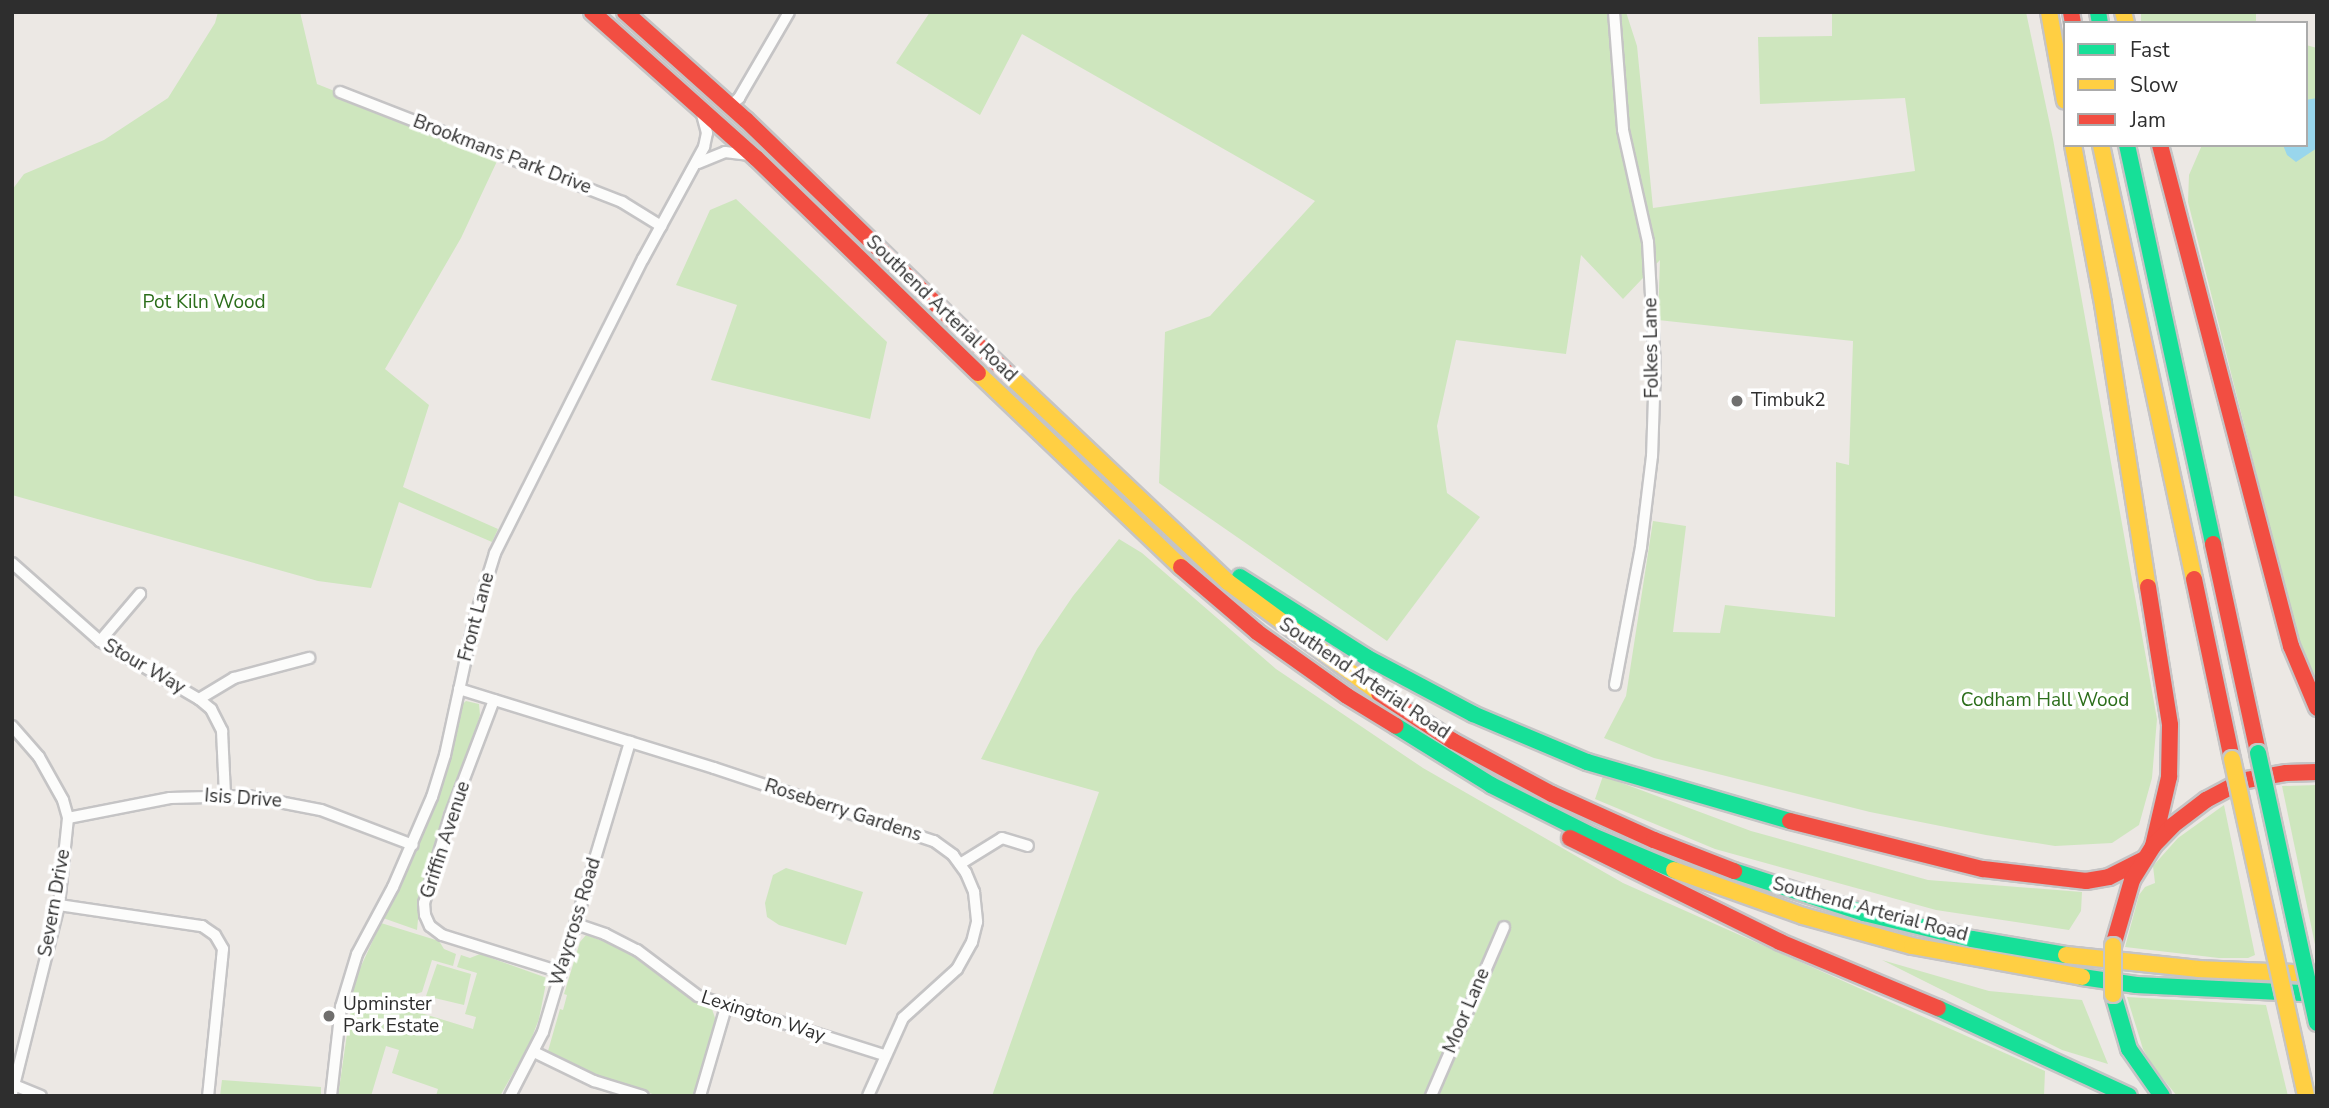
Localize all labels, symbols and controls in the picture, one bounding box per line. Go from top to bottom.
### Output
legend [2063,21,2308,147]
text: Fast [2130,36,2170,64]
text: Slow [2130,71,2178,99]
text: Jam [2130,106,2166,134]
street label: Brookmans Park Drive [410,110,594,200]
street label: Southend Arterial Road [861,231,1021,387]
park label: Pot Kiln Wood [142,292,266,314]
street label: Folkes Lane [1640,297,1664,399]
place label: Timbuk2 [1751,390,1826,412]
marker: Timbuk2 [1729,393,1745,409]
street label: Front Lane [454,570,500,664]
street label: Southend Arterial Road [1274,613,1454,745]
street label: Stour Way [99,634,189,700]
park label: Codham Hall Wood [1961,690,2129,712]
street label: Roseberry Gardens [762,775,924,847]
street label: Griffin Avenue [416,778,476,902]
street label: Isis Drive [204,785,282,813]
street label: Severn Drive [34,847,76,959]
street label: Waycross Road [546,855,606,989]
street label: Southend Arterial Road [1770,873,1970,947]
street label: Moor Lane [1439,965,1495,1057]
street label: Lexington Way [698,986,828,1048]
place label: Upminster Park Estate [343,994,439,1038]
marker: Upminster Park Estate [321,1008,337,1024]

